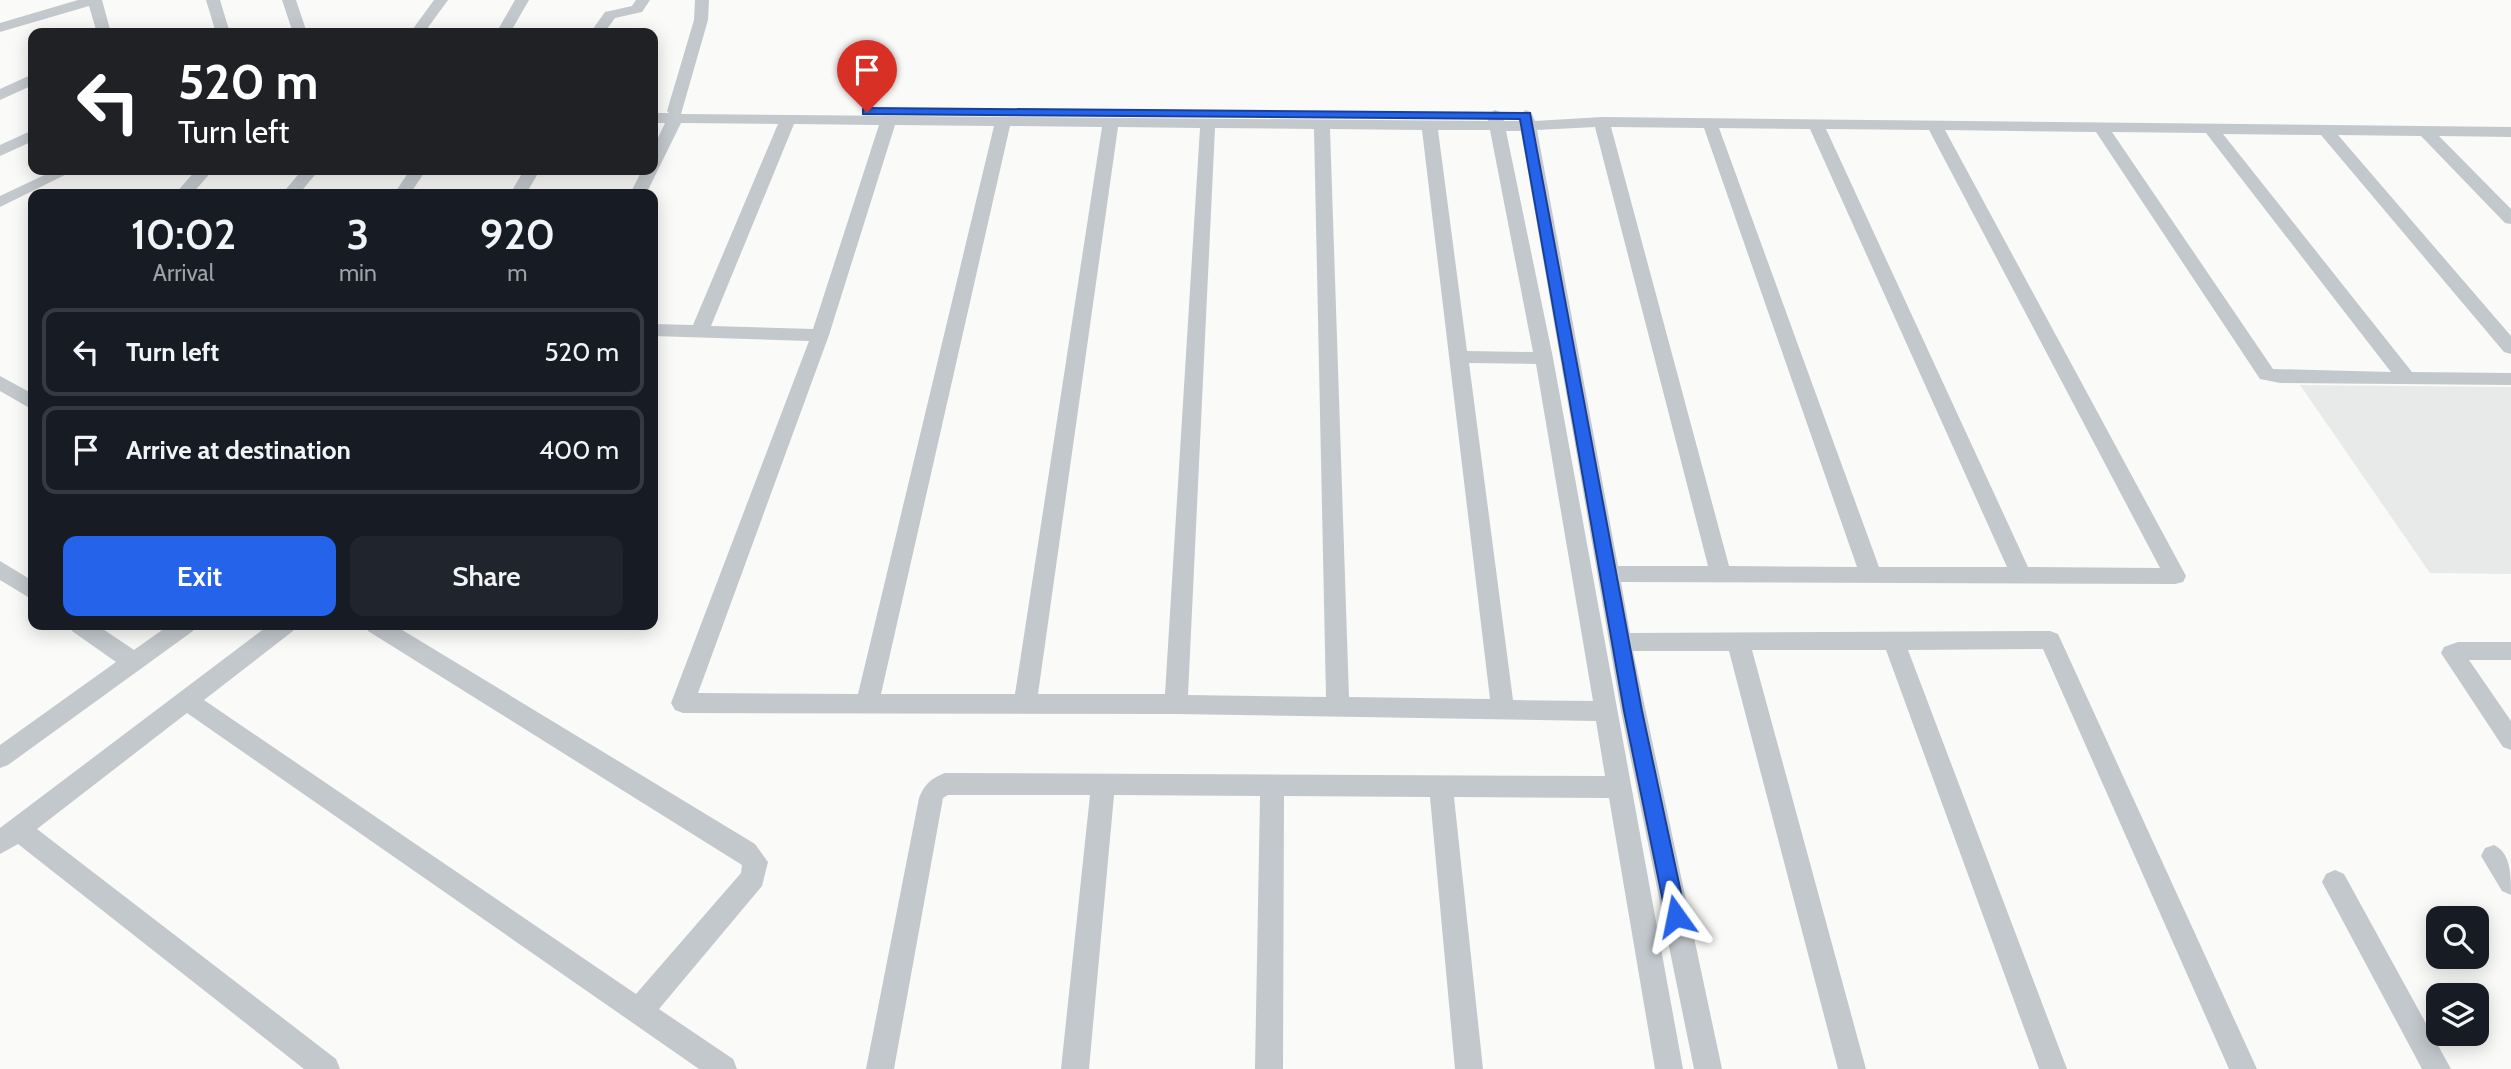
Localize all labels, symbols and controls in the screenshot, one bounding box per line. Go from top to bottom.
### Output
pin [837,40,897,112]
icon: arrive [848,51,886,89]
text: 520 m [178,52,318,111]
icon: left [63,56,154,147]
text: Turn left [178,112,289,151]
text: 10:02 [131,208,236,260]
text: 3 [347,208,369,260]
text: 920 [480,208,555,260]
text: Arrival [153,259,214,287]
text: min [339,259,377,287]
text: m [507,259,528,287]
icon: left [67,333,105,371]
text: Turn left [126,336,219,368]
text: 520 m [545,336,619,368]
icon: arrive [67,431,105,469]
text: Arrive at destination [126,434,351,466]
text: 400 m [539,434,619,466]
button: Exit [63,536,336,616]
button: Share [350,536,623,616]
position arrow [1639,879,1713,953]
map controls [2426,906,2489,1046]
button: search [2426,906,2489,969]
button: layers [2426,983,2489,1046]

